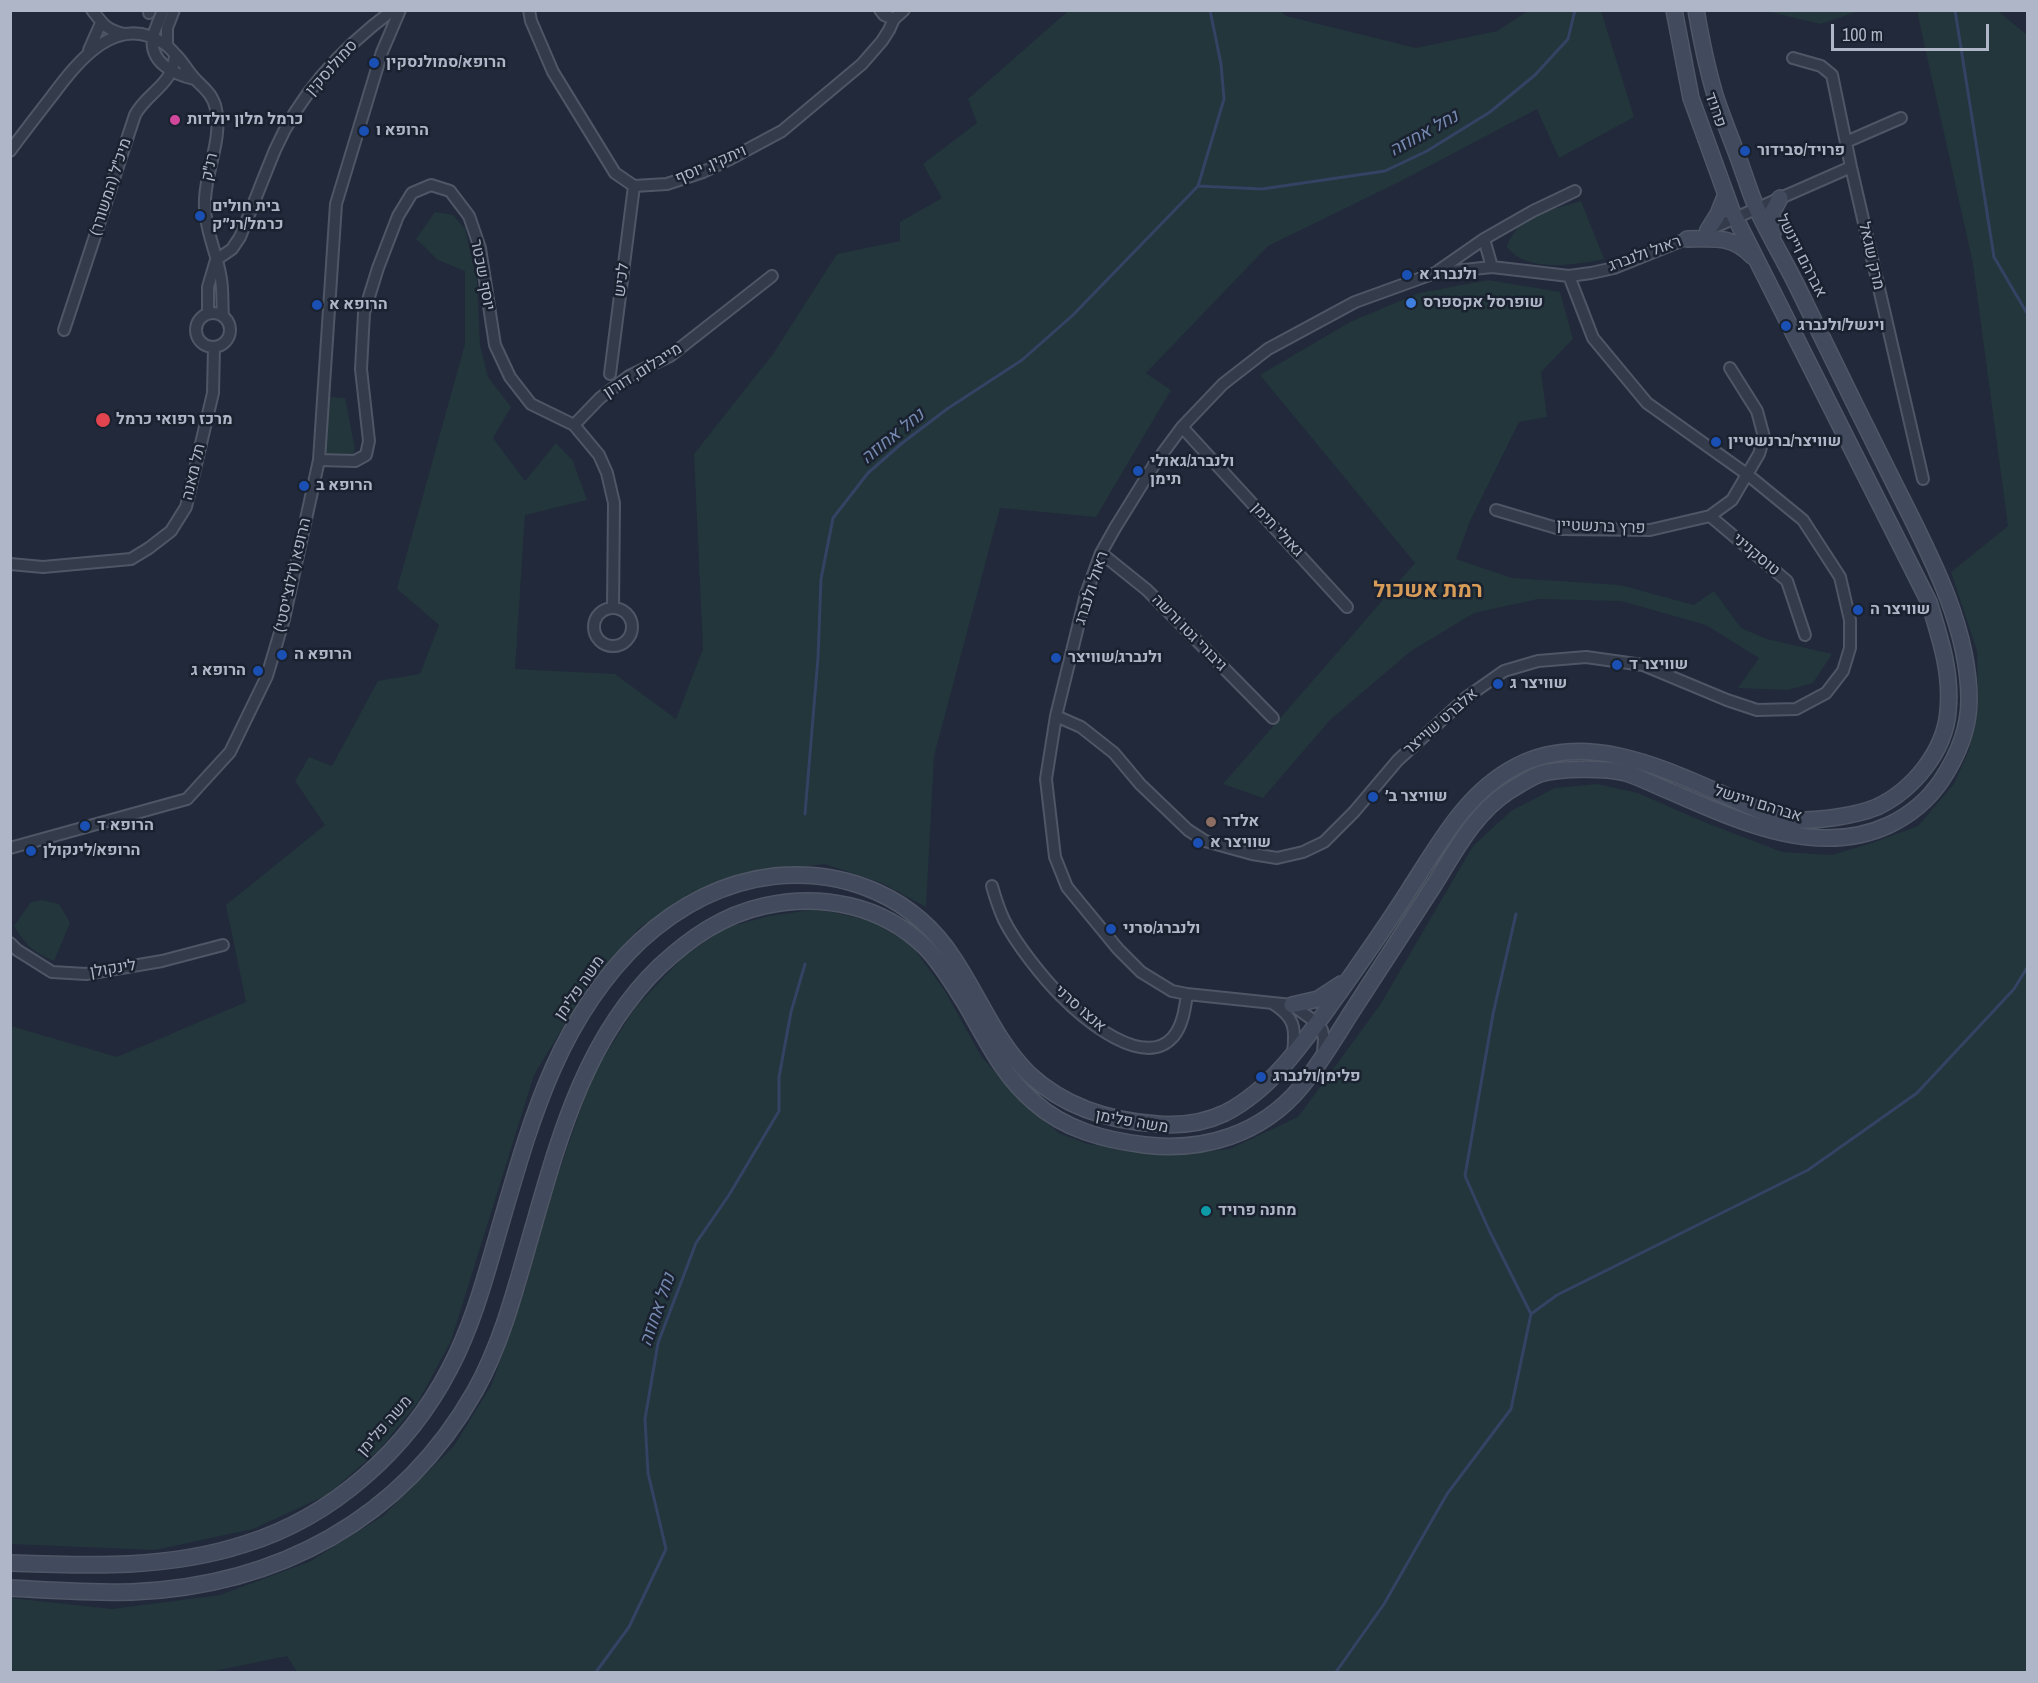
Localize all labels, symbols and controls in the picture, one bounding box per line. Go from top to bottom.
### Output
scale bar [1834,12,1992,50]
text: 100 m [1842,22,1883,47]
street label: סמולנסקין [302,36,362,100]
place label: הרופא/סמולנסקין [386,53,506,73]
marker: הרופא/סמולנסקין [367,56,381,70]
street label: פרויד [1700,90,1730,130]
water label: נחל אחוזה [1386,106,1462,162]
place label: כרמל מלון יולדות [187,110,303,130]
marker: כרמל מלון יולדות [168,113,182,127]
place label: הרופא ו [376,121,429,141]
marker: הרופא ו [357,124,371,138]
street label: מיכ"ל (המשורר) [86,136,136,238]
street label: ויתקין, יוסף [673,141,749,189]
place label: פרויד/סבידור [1757,141,1845,161]
marker: פרויד/סבידור [1738,144,1752,158]
street label: רנ"ק [198,151,222,183]
place label: בית חולים כרמל/רנ״ק [212,197,283,235]
marker: בית חולים כרמל/רנ״ק [193,209,207,223]
street label: אברהם ויינשל [1772,211,1830,301]
street label: מרק שגאל [1854,220,1888,292]
street label: ראול ולנברג [1606,232,1684,276]
street label: יוסף שכטר [466,238,498,312]
street label: לכיש [610,262,634,298]
place label: ולנברג א [1419,265,1477,285]
marker: ולנברג א [1400,268,1414,282]
place label: שופרסל אקספרס [1423,293,1543,313]
place label: הרופא א [329,295,388,315]
marker: שופרסל אקספרס [1404,296,1418,310]
marker: הרופא א [310,298,324,312]
place label: וינשל/ולנברג [1798,316,1885,336]
marker: וינשל/ולנברג [1779,319,1793,333]
street label: מייבלום, דורון [600,339,686,403]
water label: נחל אחוזה [857,405,929,469]
place label: מרכז רפואי כרמל [116,410,233,430]
marker: מרכז רפואי כרמל [94,411,112,429]
place label: שוויצר/ברנשטיין [1728,432,1841,452]
marker: שוויצר/ברנשטיין [1709,435,1723,449]
street label: תל מאנה [178,442,210,502]
place label: ולנברג/גאולי תימן [1150,452,1234,490]
marker: ולנברג/גאולי תימן [1131,464,1145,478]
place label: הרופא ב [316,476,373,496]
marker: הרופא ב [297,479,311,493]
street label: גאולי תימן [1247,499,1307,561]
street label: הרופא (ז'לוצ'יסטי) [271,516,315,634]
street label: פרץ ברנשטיין [1556,516,1646,538]
street label: טוסקניני [1728,530,1784,580]
street label: ראול ולנברג [1071,549,1113,627]
district label: רמת אשכול [1373,578,1483,604]
street label: גיבורי גטו ורשה [1148,591,1230,675]
place label: שוויצר ה [1870,600,1930,620]
marker: שוויצר ה [1851,603,1865,617]
place label: הרופא ה [294,645,352,665]
marker: הרופא ה [275,648,289,662]
place label: ולנברג/שוויצר [1068,648,1162,668]
marker: ולנברג/שוויצר [1049,651,1063,665]
place label: שוויצר ד [1629,655,1688,675]
marker: שוויצר ד [1610,658,1624,672]
place label: הרופא ג [191,661,246,681]
marker: הרופא ג [251,664,265,678]
place label: שוויצר ג [1510,674,1567,694]
marker: שוויצר ג [1491,677,1505,691]
street label: אלברט שוייצר [1400,685,1482,759]
street label: אברהם ויינשל [1712,782,1804,826]
place label: שוויצר ב׳ [1385,787,1448,807]
marker: שוויצר ב׳ [1366,790,1380,804]
place label: אלדר [1223,812,1259,832]
marker: אלדר [1204,815,1218,829]
place label: הרופא ד [97,816,154,836]
marker: הרופא ד [78,819,92,833]
place label: שוויצר א [1210,833,1271,853]
marker: שוויצר א [1191,836,1205,850]
place label: הרופא/לינקולן [43,841,141,861]
marker: הרופא/לינקולן [24,844,38,858]
place label: ולנברג/סרני [1123,919,1200,939]
marker: ולנברג/סרני [1104,922,1118,936]
street label: משה פלימן [551,952,609,1024]
street label: לינקולן [89,956,137,982]
street label: אנצו סרני [1050,981,1110,1037]
place label: פלימן/ולנברג [1273,1067,1361,1087]
marker: פלימן/ולנברג [1254,1070,1268,1084]
street label: משה פלימן [1094,1106,1170,1138]
place label: מחנה פרויד [1218,1201,1297,1221]
marker: מחנה פרויד [1199,1204,1213,1218]
water label: נחל אחוזה [635,1271,681,1349]
street label: משה פלימן [354,1392,416,1460]

